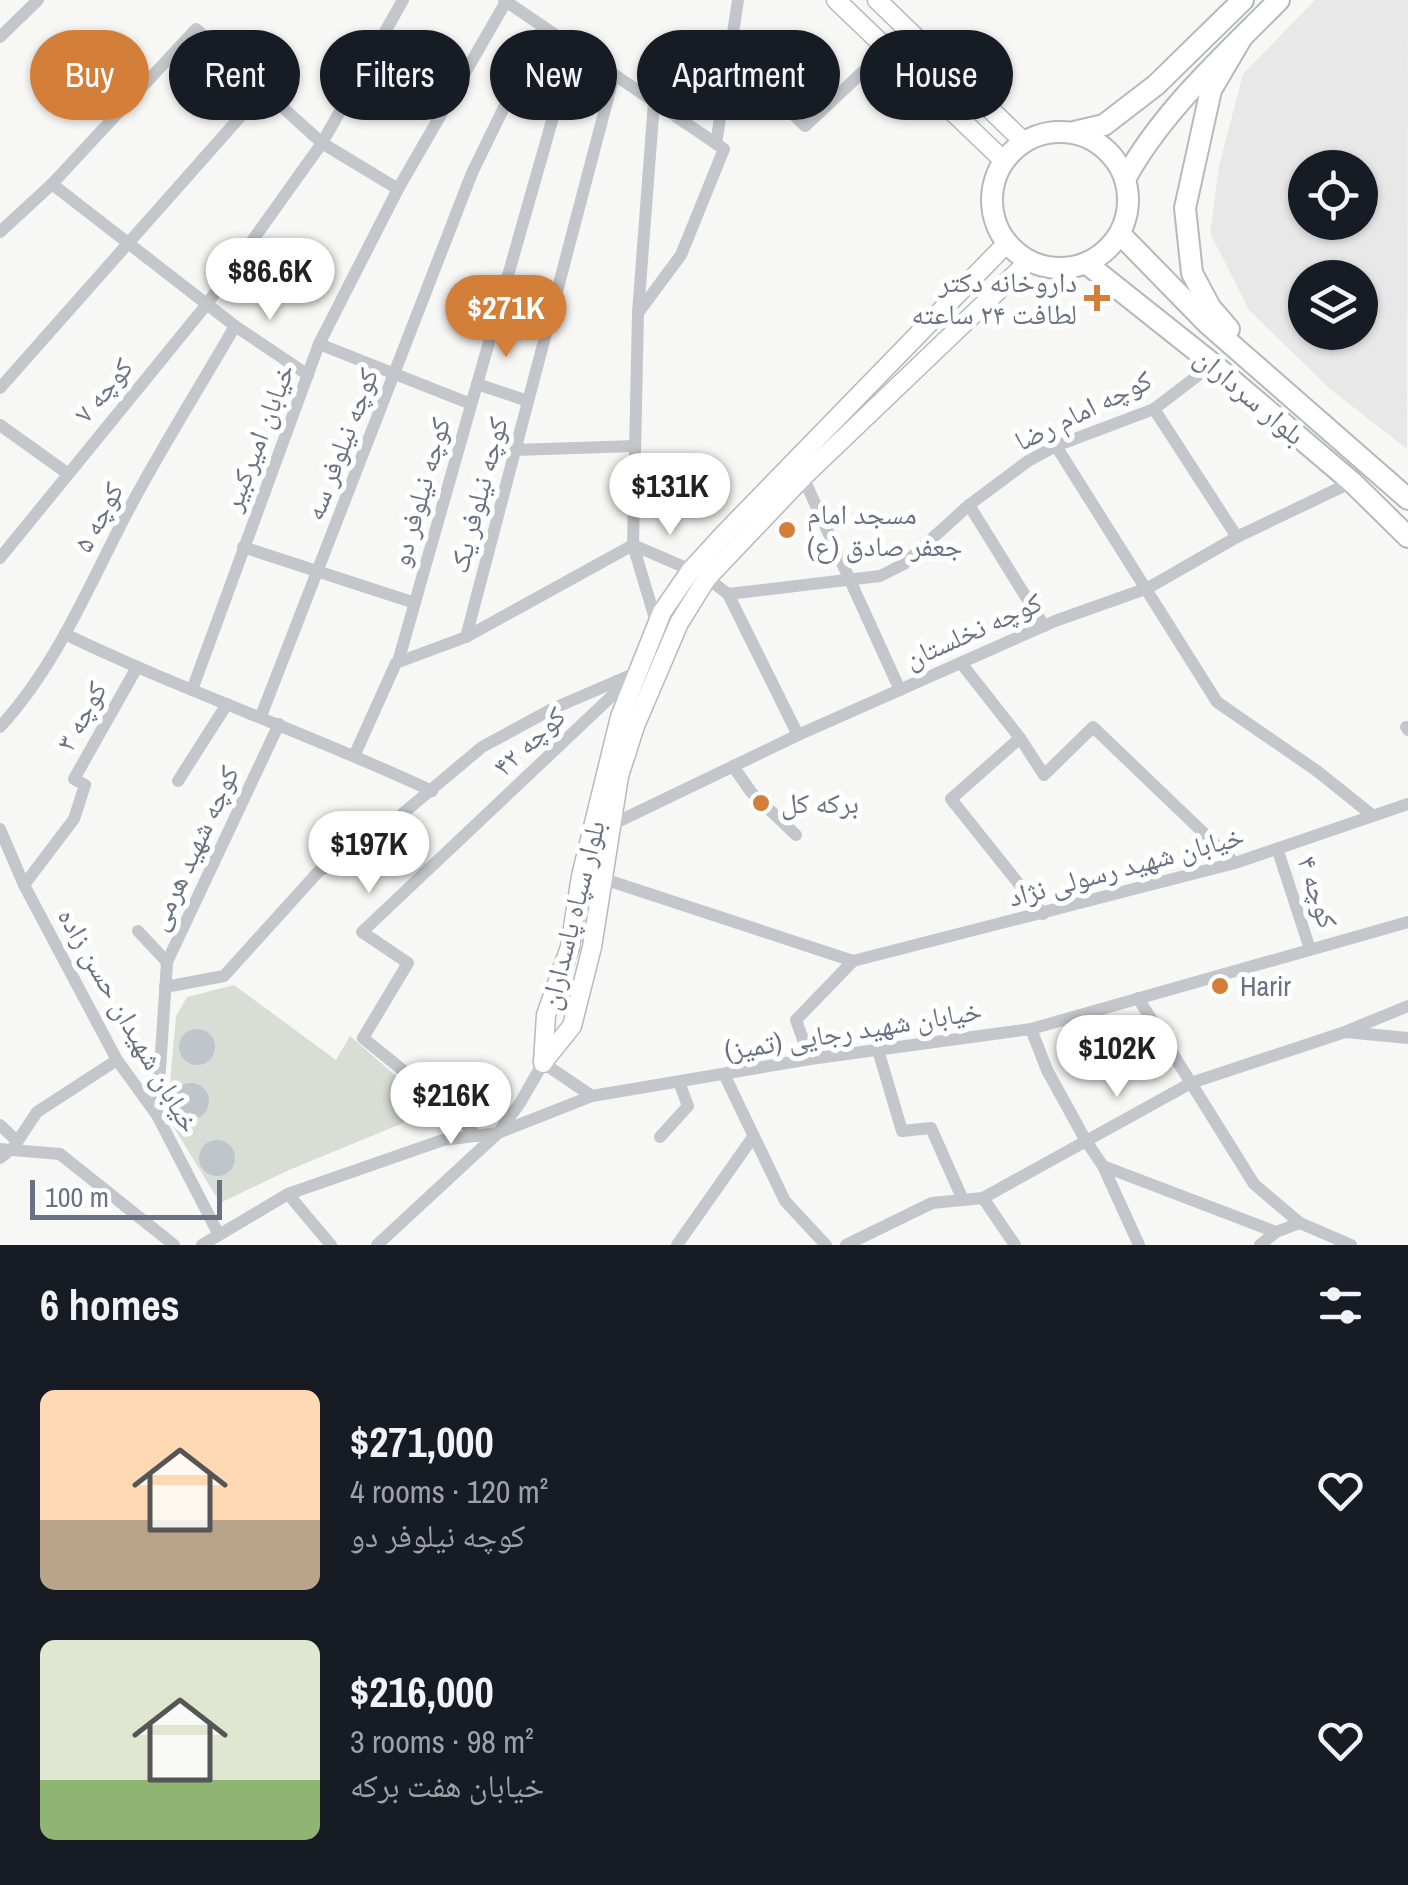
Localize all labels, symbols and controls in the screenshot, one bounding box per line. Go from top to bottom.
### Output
chip: Buy [30,30,149,120]
chip: Rent [169,30,300,120]
chip: Filters [320,30,470,120]
chip: New [490,30,617,120]
chip: Apartment [637,30,840,120]
chip: House [860,30,1013,120]
map controls [1288,150,1378,350]
button: locate [1288,150,1378,240]
pin: $86.6K [189,238,351,323]
text: $86.6K [228,249,312,292]
button: layers [1288,260,1378,350]
place label: داروخانه دکتر لطافت ۲۴ ساعته [911,263,1077,333]
pin: $271K [436,275,576,360]
text: $271K [467,286,545,329]
marker: داروخانه دکتر لطافت ۲۴ ساعته [1086,287,1108,309]
street label: بلوار سرداران [1187,339,1313,453]
street label: کوچه ۷ [65,349,142,431]
street label: خیابان امیرکبیر [212,358,303,517]
street label: کوچه امام رضا [1008,360,1158,460]
street label: کوچه نیلوفر سه [295,362,388,525]
street label: کوچه نیلوفر یک [439,412,517,577]
street label: کوچه نیلوفر دو [381,413,460,571]
pin: $131K [600,453,740,538]
text: $131K [631,464,709,507]
street label: کوچه ۵ [64,475,132,559]
place label: مسجد امام جعفر صادق (ع) [807,495,962,565]
marker: مسجد امام جعفر صادق (ع) [776,519,798,541]
street label: کوچه نخلستان [898,583,1048,677]
street label: کوچه ۳ [46,674,116,758]
street label: کوچه ۴۲ [484,697,574,784]
street label: کوچه شهید هرمی [138,759,248,937]
place label: برکه کل [781,784,859,822]
marker: برکه کل [750,792,772,814]
pin: $197K [299,811,439,896]
street label: بلوار سپاه پاسداران [530,816,614,1014]
street label: خیابان شهید رسولی نژاد [1004,816,1248,916]
text: $197K [330,822,408,865]
street label: کوچه ۴ [1288,851,1348,933]
street label: خیابان شهیدان حسن زاده [49,900,209,1140]
place label: Harir [1240,967,1291,1005]
marker: Harir [1209,975,1231,997]
street label: خیابان شهید رجایی (تمیز) [722,991,984,1069]
pin: $102K [1047,1015,1187,1100]
text: $102K [1078,1026,1156,1069]
pin: $216K [381,1062,521,1147]
text: $216K [412,1073,490,1116]
scale bar [30,1175,222,1220]
text: 100 m [45,1178,109,1216]
text: 6 homes [40,1277,180,1333]
icon: filters [1313,1278,1368,1333]
text: $271,000 [350,1414,494,1470]
icon: home [120,1430,240,1550]
icon: heart [1313,1463,1368,1518]
text: 4 rooms · 120 m² [350,1470,548,1513]
text: کوچه نیلوفر دو [350,1514,525,1557]
text: $216,000 [350,1664,494,1720]
icon: home [120,1680,240,1800]
icon: heart [1313,1713,1368,1768]
text: 3 rooms · 98 m² [350,1720,534,1763]
text: خیابان هفت برکه [350,1764,544,1807]

